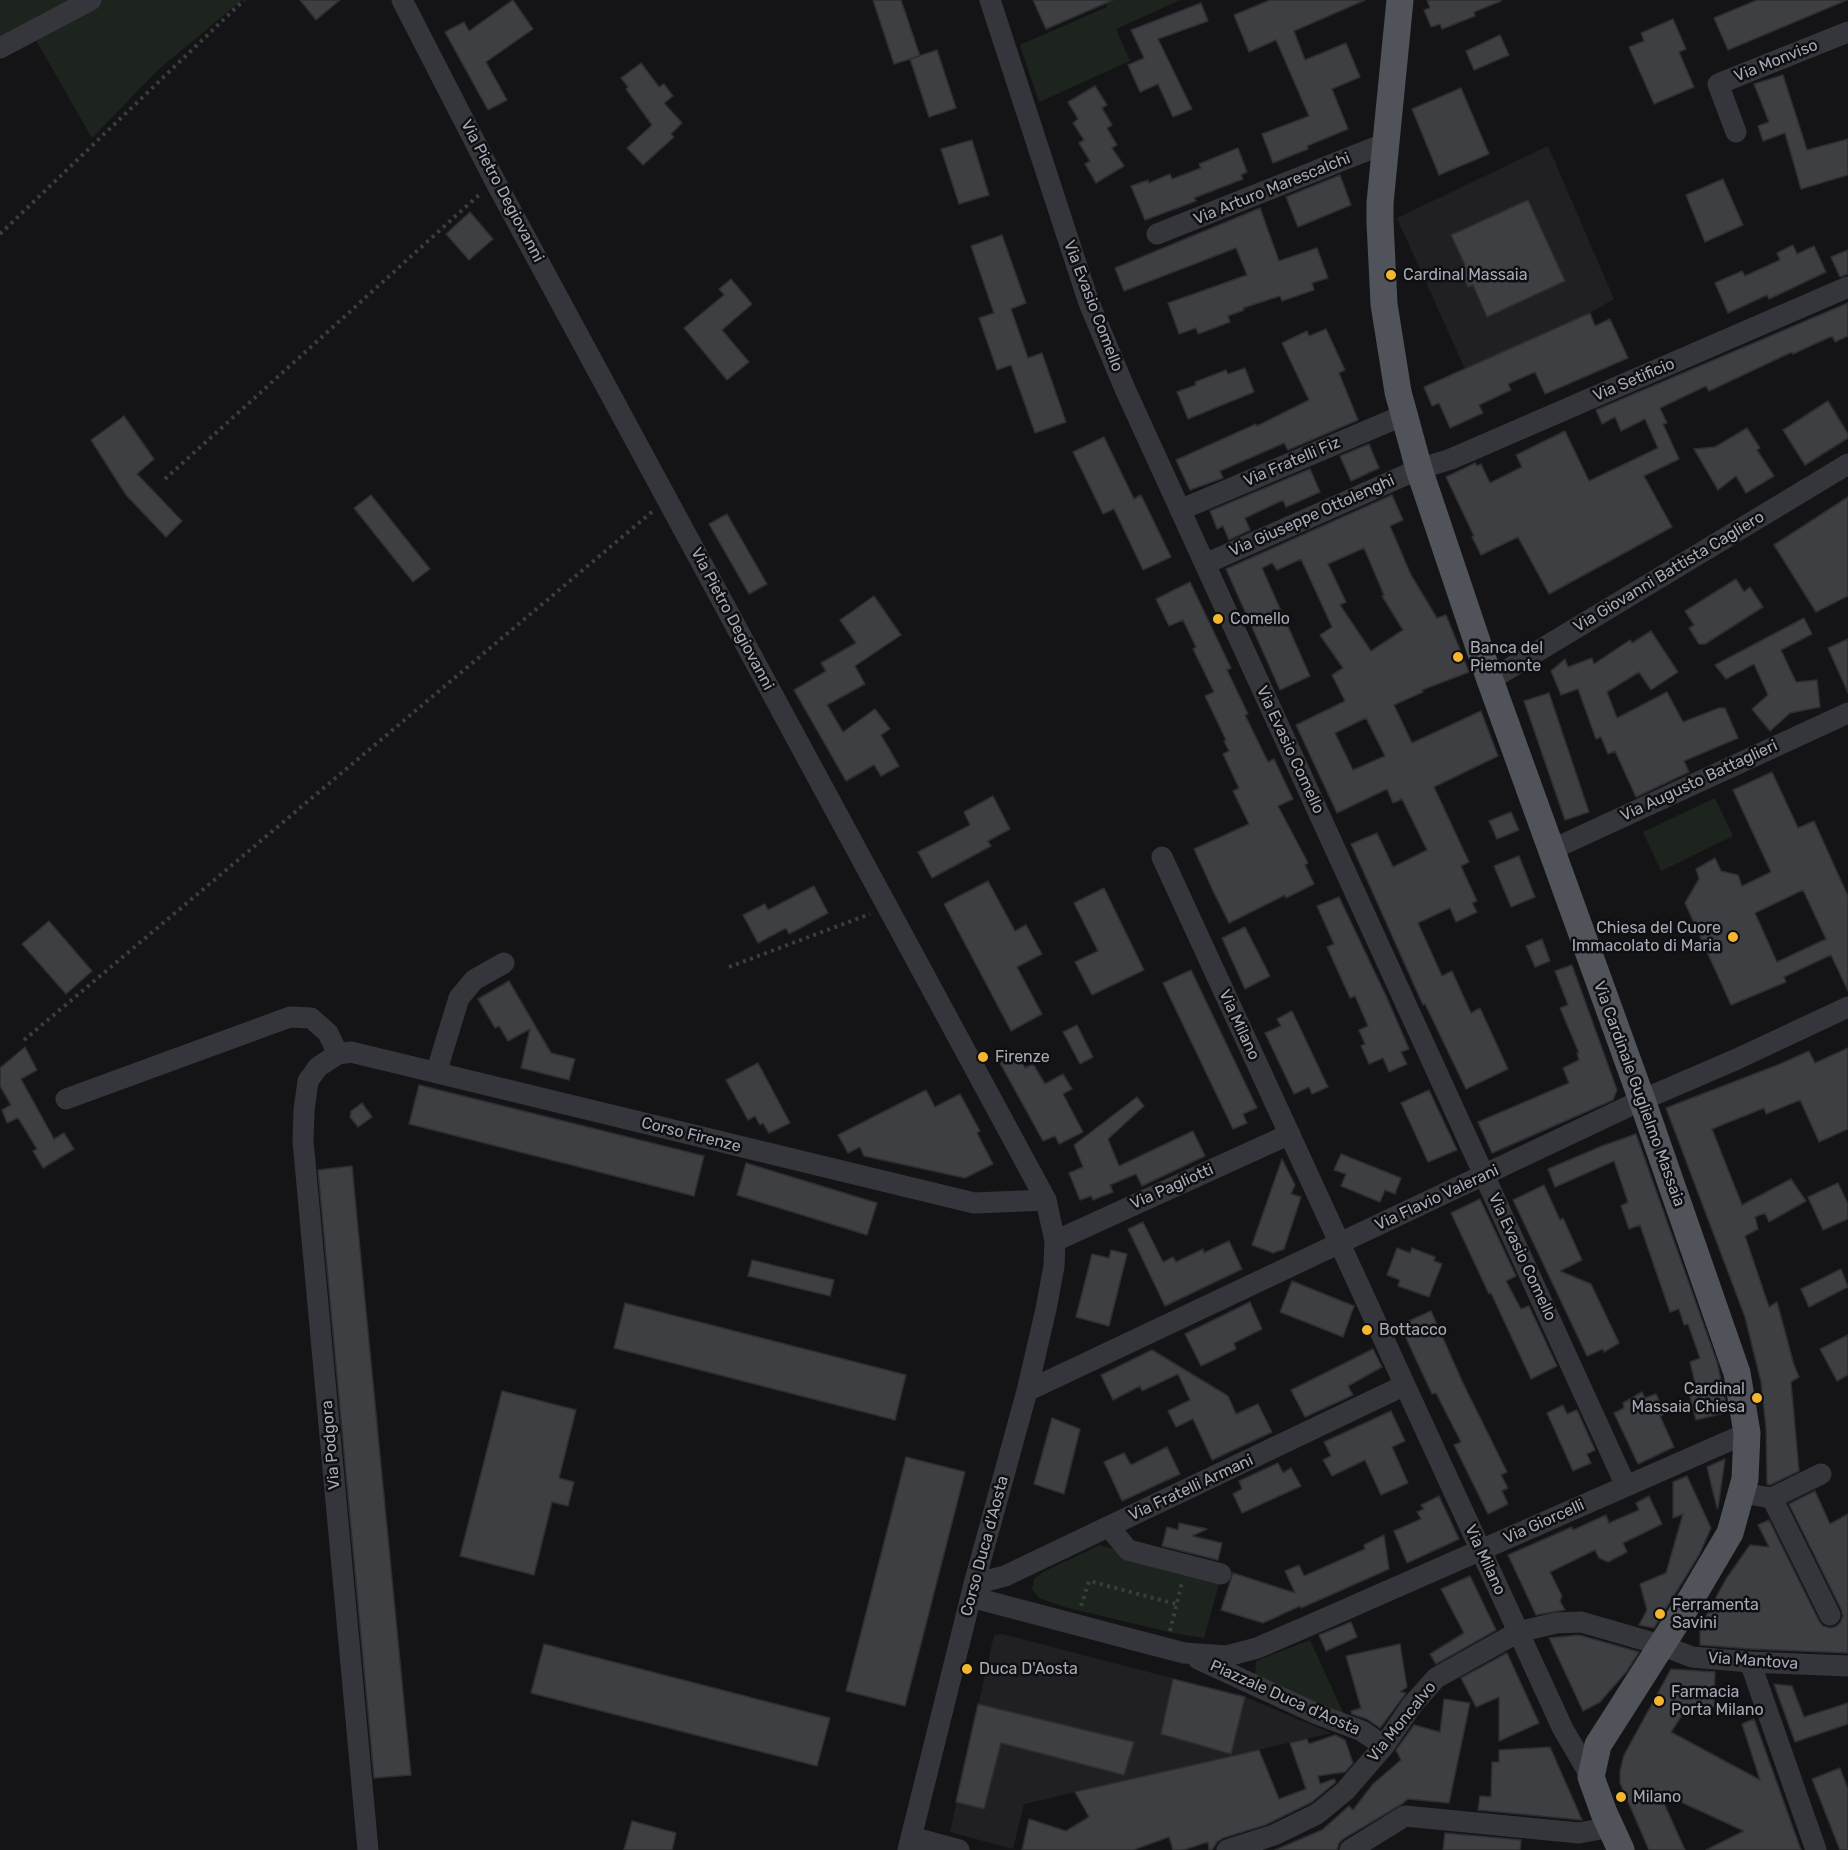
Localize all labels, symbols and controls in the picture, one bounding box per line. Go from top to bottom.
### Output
street label: Via Monviso [1731,36,1821,86]
street label: Via Pietro Degiovanni [456,117,548,265]
street label: Via Arturo Marescalchi [1191,149,1353,229]
street label: Via Evasio Comello [1059,238,1127,374]
place label: Cardinal Massaia [1403,265,1528,285]
marker: Cardinal Massaia [1384,268,1398,282]
street label: Via Setificio [1590,354,1678,406]
street label: Via Fratelli Fiz [1241,433,1343,491]
street label: Via Giuseppe Ottolenghi [1226,471,1398,561]
street label: Via Giovanni Battista Cagliero [1570,507,1768,637]
street label: Via Pietro Degiovanni [686,545,778,693]
place label: Comello [1230,609,1290,629]
marker: Comello [1211,612,1225,626]
place label: Banca del Piemonte [1470,638,1543,676]
marker: Banca del Piemonte [1451,650,1465,664]
street label: Via Evasio Comello [1252,683,1328,817]
street label: Via Augusto Battaglieri [1617,736,1781,826]
place label: Chiesa del Cuore Immacolato di Maria [1572,918,1721,956]
marker: Chiesa del Cuore Immacolato di Maria [1726,930,1740,944]
street label: Via Cardinale Guglielmo Massaia [1589,979,1689,1209]
street label: Via Milano [1214,987,1264,1063]
place label: Firenze [995,1047,1050,1067]
marker: Firenze [976,1050,990,1064]
street label: Corso Firenze [639,1113,743,1157]
street label: Via Pagliotti [1128,1160,1216,1214]
street label: Via Flavio Valerani [1372,1161,1502,1235]
street label: Via Evasio Comello [1484,1190,1560,1324]
place label: Bottacco [1379,1320,1447,1340]
marker: Bottacco [1360,1323,1374,1337]
place label: Cardinal Massaia Chiesa [1631,1379,1745,1417]
marker: Cardinal Massaia Chiesa [1750,1391,1764,1405]
street label: Via Podgora [318,1400,344,1490]
street label: Via Fratelli Armani [1126,1451,1256,1525]
street label: Corso Duca d'Aosta [957,1474,1013,1618]
street label: Via Giorcelli [1501,1496,1587,1548]
street label: Via Milano [1460,1522,1510,1598]
place label: Ferramenta Savini [1672,1595,1759,1633]
marker: Ferramenta Savini [1653,1607,1667,1621]
street label: Via Mantova [1707,1648,1799,1674]
street label: Piazzale Duca d'Aosta [1207,1656,1363,1740]
place label: Duca D'Aosta [979,1659,1078,1679]
marker: Duca D'Aosta [960,1662,974,1676]
street label: Via Moncalvo [1364,1678,1440,1766]
place label: Farmacia Porta Milano [1671,1682,1764,1720]
marker: Farmacia Porta Milano [1652,1694,1666,1708]
place label: Milano [1633,1787,1681,1807]
marker: Milano [1614,1790,1628,1804]

